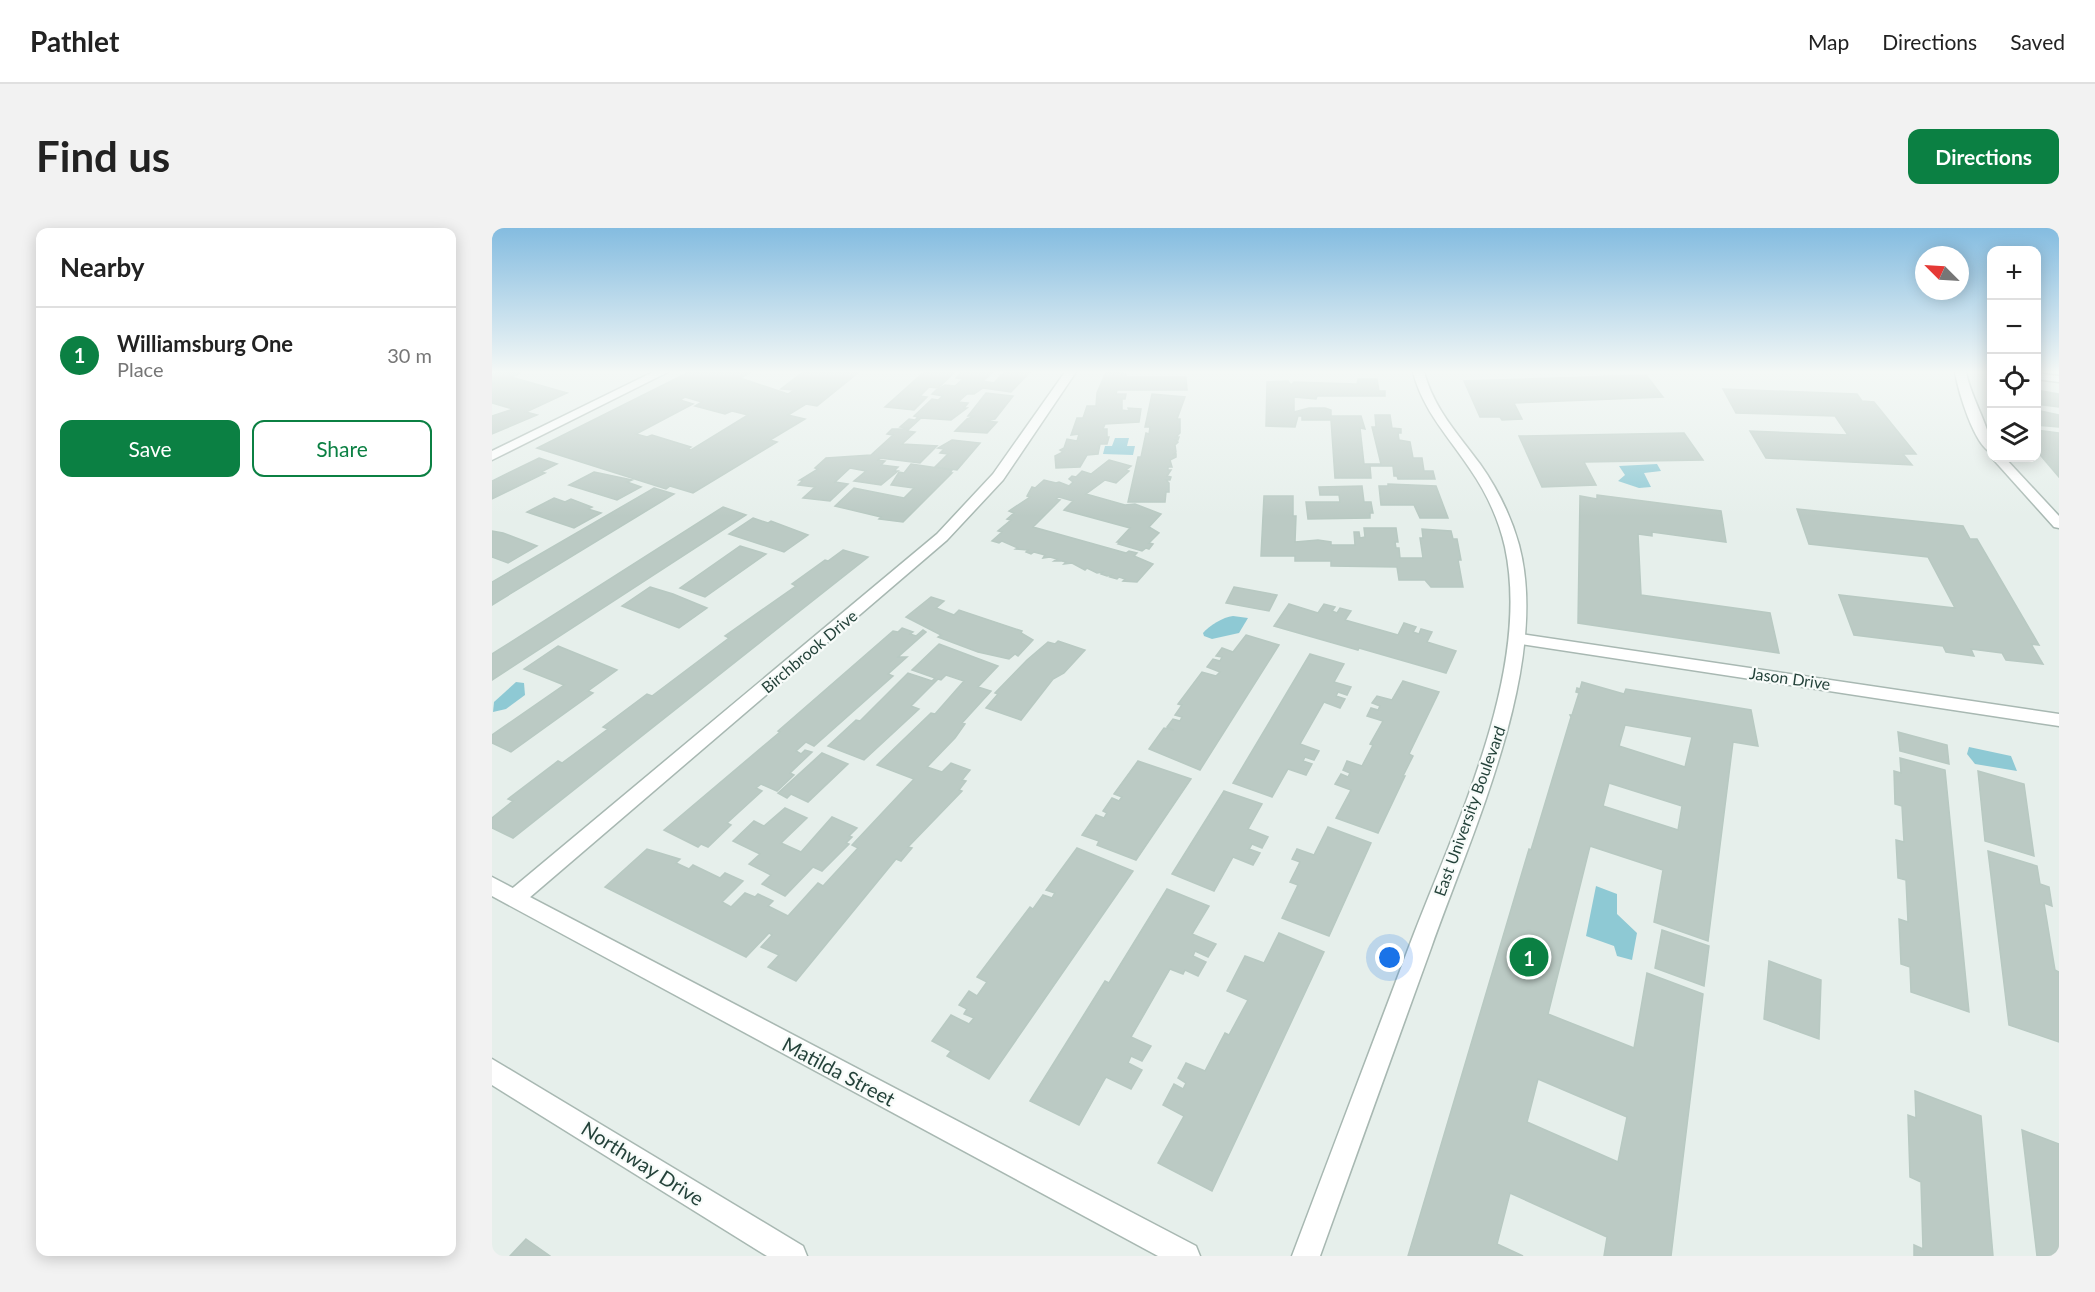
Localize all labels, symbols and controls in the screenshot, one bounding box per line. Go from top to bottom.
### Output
text: Pathlet [30,24,119,58]
text: Map [1808,29,1849,54]
text: Directions [1882,29,1977,54]
text: Saved [2010,29,2065,54]
button: Directions [1908,129,2059,184]
text: Find us [36,131,170,181]
north arrow [1915,246,1969,300]
map controls [1987,246,2041,462]
button: + [1987,246,2041,300]
text: Nearby [60,251,145,283]
button: − [1987,300,2041,354]
text: Williamsburg One [117,330,293,357]
text: 1 [74,343,85,367]
text: 30 m [387,343,432,367]
button: locate [1987,354,2041,408]
text: Place [117,357,164,381]
button: layers [1987,408,2041,462]
button: Save [60,420,240,477]
button: Share [252,420,432,477]
street label: Birchbrook Drive [757,605,861,697]
street label: Jason Drive [1748,663,1832,693]
street label: East University Boulevard [1429,723,1509,899]
pin: 1 [1510,934,1548,980]
your location [1375,943,1404,972]
street label: Matilda Street [779,1031,899,1111]
street label: Northway Drive [577,1116,709,1210]

